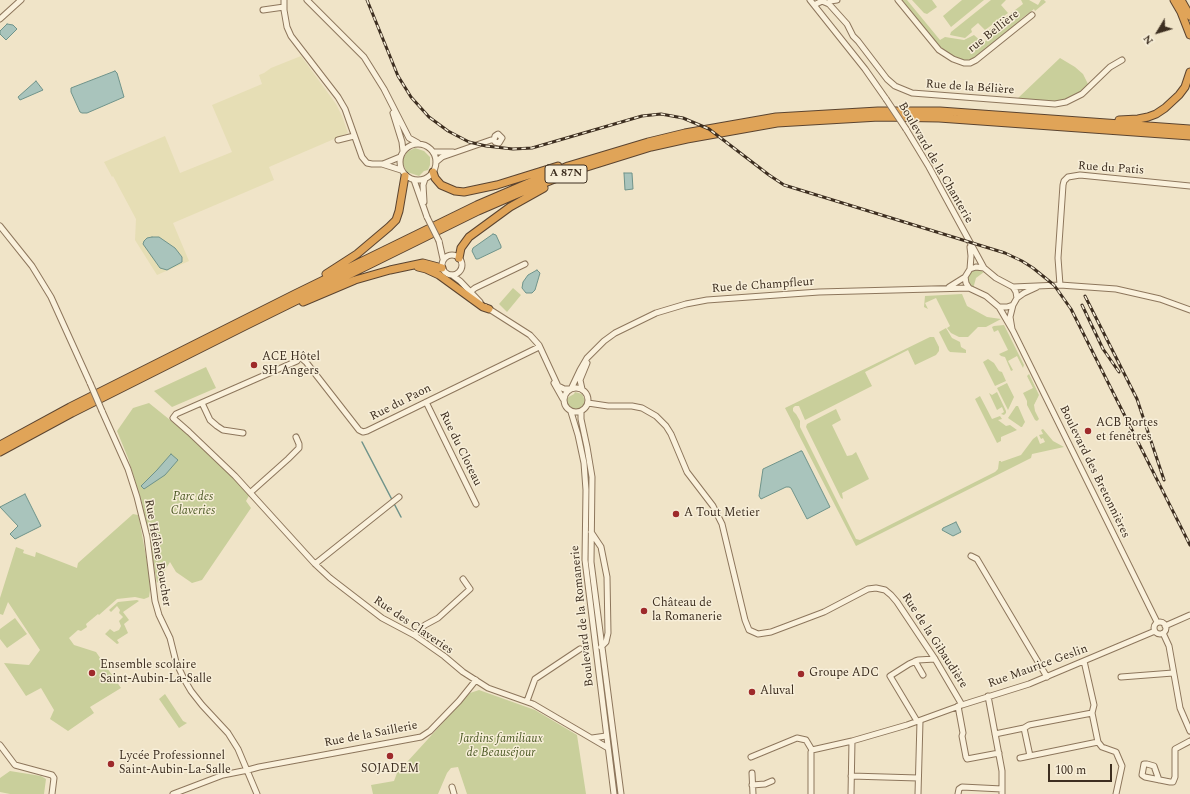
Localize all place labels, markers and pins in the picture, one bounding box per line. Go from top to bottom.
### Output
place label: ACE Hôtel SH Angers [262,351,320,379]
marker: ACE Hôtel SH Angers [249,360,259,370]
place label: ACB Portes et fenêtres [1096,417,1158,445]
marker: ACB Portes et fenêtres [1083,426,1093,436]
place label: A Tout Metier [684,507,760,521]
marker: A Tout Metier [671,509,681,519]
place label: Château de la Romanerie [652,597,722,625]
marker: Château de la Romanerie [639,606,649,616]
place label: Ensemble scolaire Saint-Aubin-La-Salle [100,659,212,687]
place label: Groupe ADC [809,667,879,681]
marker: Ensemble scolaire Saint-Aubin-La-Salle [87,668,97,678]
marker: Groupe ADC [796,669,806,679]
place label: Aluval [760,685,794,699]
marker: Aluval [747,687,757,697]
place label: Lycée Professionnel Saint-Aubin-La-Salle [119,750,231,778]
marker: SOJADEM [385,751,395,761]
marker: Lycée Professionnel Saint-Aubin-La-Salle [106,759,116,769]
place label: SOJADEM [361,763,419,777]

